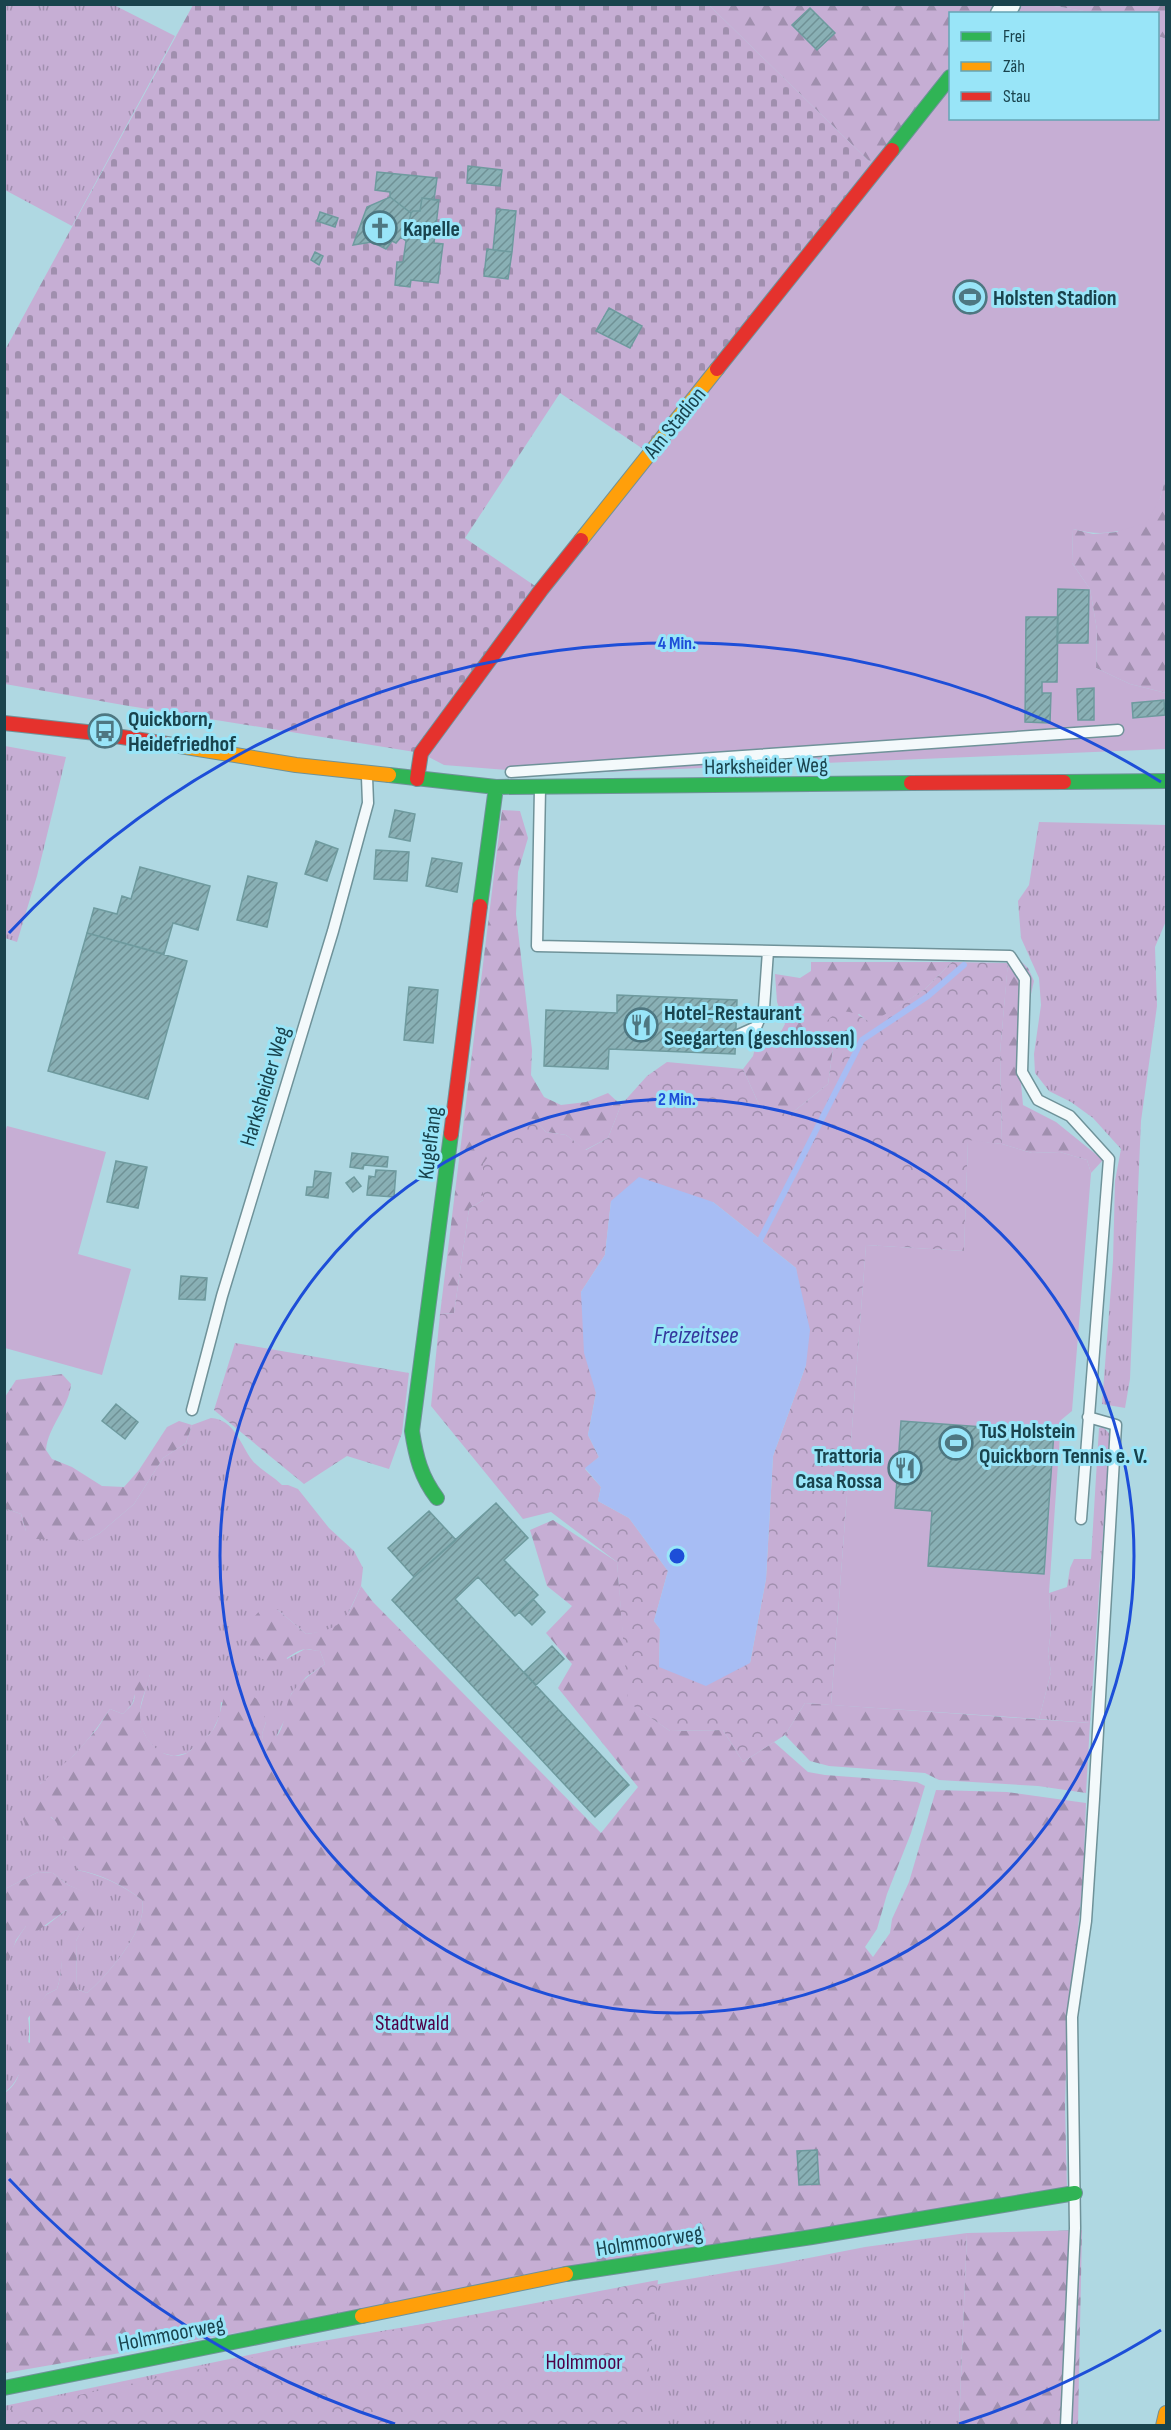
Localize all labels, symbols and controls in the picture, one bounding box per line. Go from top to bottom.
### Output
legend [949,12,1159,120]
text: Frei [1003,26,1025,47]
text: Zäh [1003,56,1025,77]
text: Stau [1003,86,1031,107]
church icon: Kapelle [362,210,398,246]
place label: Kapelle [403,216,460,243]
sports icon: Holsten Stadion [952,279,988,315]
place label: Holsten Stadion [993,285,1117,312]
street label: Am Stadion [638,382,712,465]
text: 4 Min. [658,633,696,654]
place label: Quickborn, Heidefriedhof [128,706,237,758]
bus stop icon: Quickborn, Heidefriedhof [87,713,123,749]
street label: Harksheider Weg [704,752,828,781]
place label: Hotel-Restaurant Seegarten (geschlossen) [664,1000,855,1052]
restaurant icon: Hotel-Restaurant Seegarten (geschlossen) [623,1007,659,1043]
street label: Harksheider Weg [234,1023,296,1150]
text: 2 Min. [658,1089,696,1110]
street label: Kugelfang [413,1105,448,1181]
water label: Freizeitsee [654,1321,738,1350]
place label: TuS Holstein Quickborn Tennis e. V. [979,1418,1148,1470]
sports icon: TuS Holstein Quickborn Tennis e. V. [938,1425,974,1461]
place label: Trattoria Casa Rossa [795,1443,882,1495]
restaurant icon: Trattoria Casa Rossa [887,1450,923,1486]
centre of rings [667,1546,687,1566]
park label: Stadtwald [375,2010,449,2037]
street label: Holmmoorweg [594,2220,705,2263]
street label: Holmmoorweg [116,2311,227,2358]
park label: Holmmoor [545,2349,623,2376]

